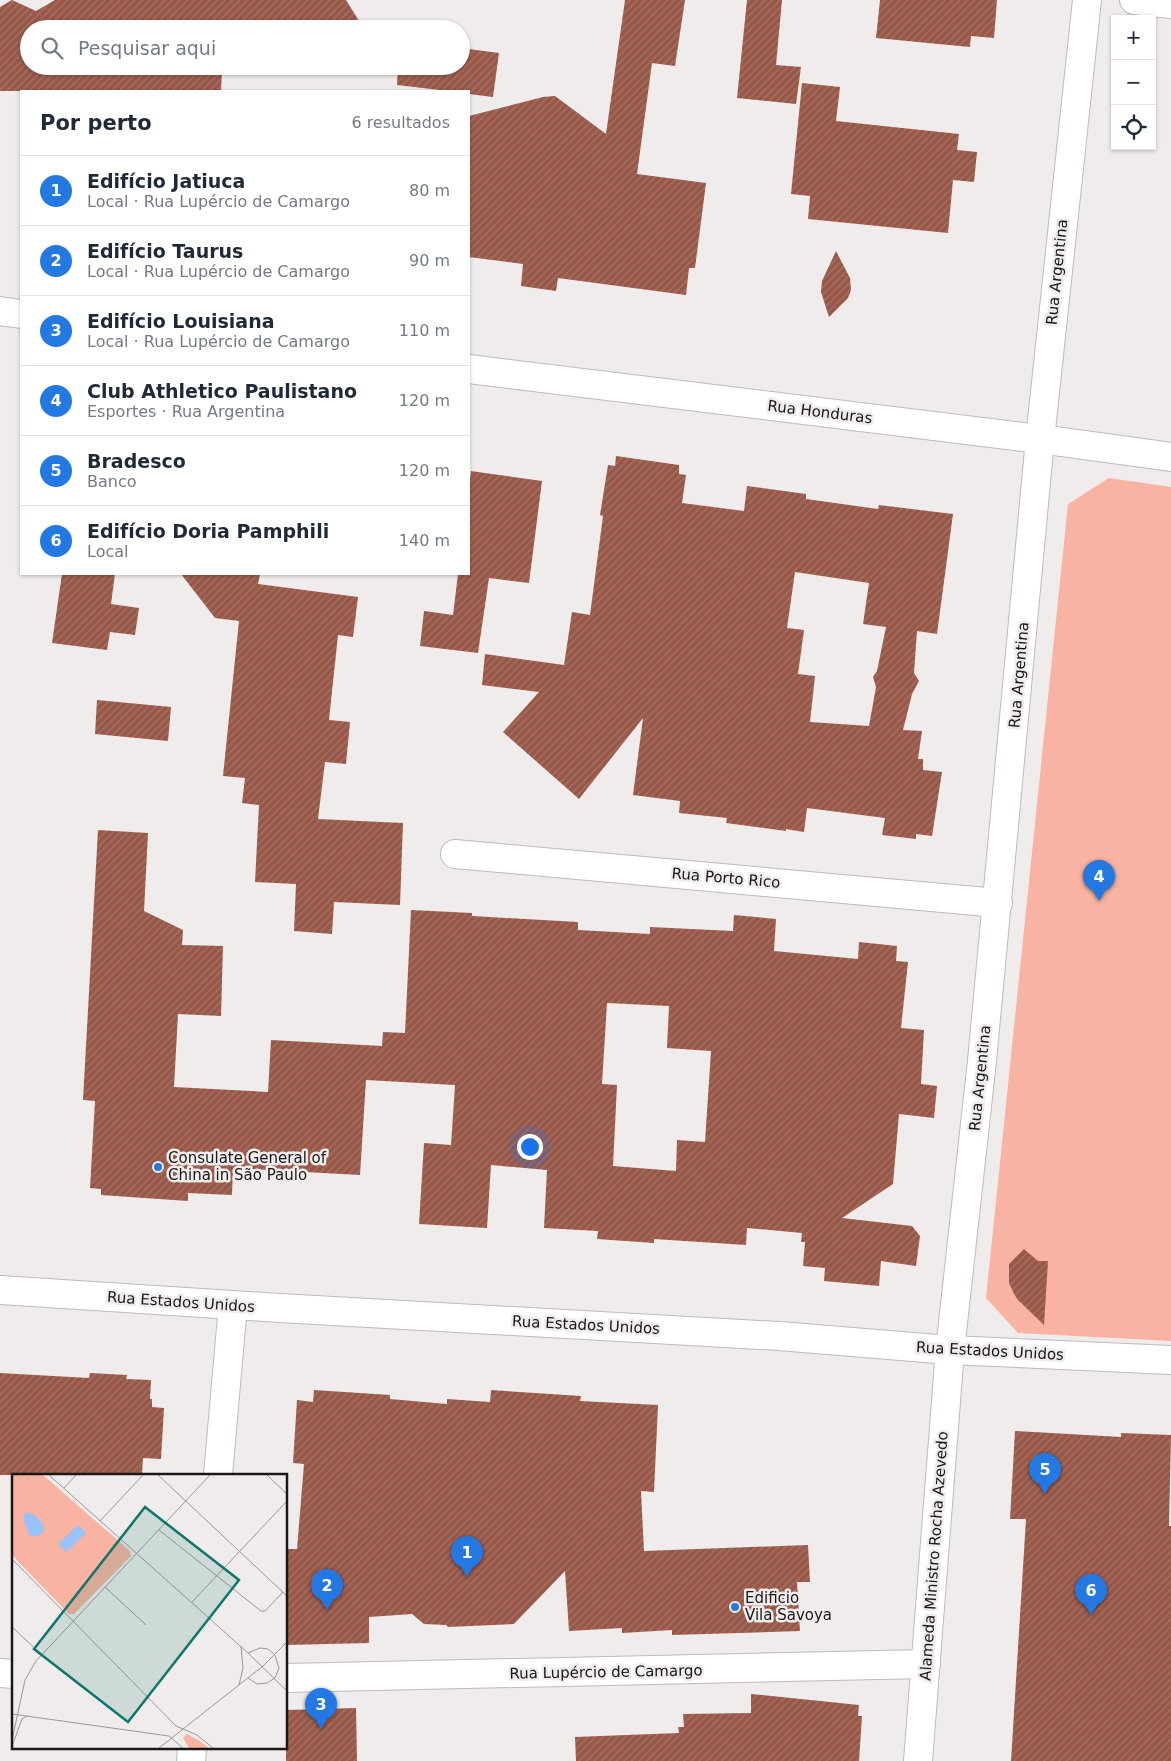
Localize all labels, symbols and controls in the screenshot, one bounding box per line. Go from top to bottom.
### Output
map controls [1111,15,1156,150]
button: + [1111,15,1156,60]
search box [20,20,470,75]
icon: search [38,34,66,62]
text: Pesquisar aqui [78,37,216,59]
button: − [1111,60,1156,105]
button: locate [1111,105,1156,150]
text: Por perto [40,111,152,135]
text: 6 resultados [351,113,450,132]
text: Edifício Jatiuca [87,170,245,192]
text: 1 [50,181,62,200]
text: 80 m [409,181,450,200]
text: Local · Rua Lupércio de Camargo [87,192,350,211]
street label: Rua Argentina [1042,218,1072,326]
text: Edifício Taurus [87,240,243,262]
text: 2 [50,251,62,270]
text: 90 m [409,251,450,270]
text: Local · Rua Lupércio de Camargo [87,262,350,281]
text: Edifício Louisiana [87,310,275,332]
text: 3 [50,321,62,340]
text: 110 m [399,321,450,340]
text: Local · Rua Lupércio de Camargo [87,332,350,351]
text: Club Athletico Paulistano [87,380,357,402]
text: 4 [50,391,62,410]
text: 120 m [399,391,450,410]
street label: Rua Honduras [767,397,874,427]
text: Esportes · Rua Argentina [87,402,285,421]
text: Bradesco [87,450,186,472]
text: 5 [50,461,62,480]
text: 120 m [399,461,450,480]
text: Banco [87,472,137,491]
text: Edifício Doria Pamphili [87,520,329,542]
text: 6 [50,531,62,550]
text: 140 m [399,531,450,550]
text: Local [87,542,128,561]
street label: Rua Argentina [1005,621,1033,729]
pin: 4 [1083,860,1115,901]
street label: Rua Porto Rico [671,864,781,892]
street label: Rua Argentina [965,1024,995,1132]
your location [517,1134,543,1160]
place label: Consulate General of China in São Paulo [168,1149,327,1184]
marker: Consulate General of China in São Paulo [152,1161,164,1173]
street label: Rua Estados Unidos [107,1288,256,1316]
street label: Rua Estados Unidos [512,1312,661,1338]
street label: Rua Estados Unidos [916,1338,1065,1364]
street label: Alameda Ministro Rocha Azevedo [916,1431,952,1681]
pin: 5 [1029,1453,1061,1494]
inset map [12,1474,288,1748]
pin: 1 [451,1536,483,1577]
pin: 2 [311,1569,343,1610]
pin: 6 [1075,1574,1107,1615]
place label: Edificio Vila Savoya [745,1589,832,1624]
marker: Edificio Vila Savoya [729,1601,741,1613]
street label: Rua Lupércio de Camargo [509,1661,703,1683]
pin: 3 [305,1688,337,1729]

